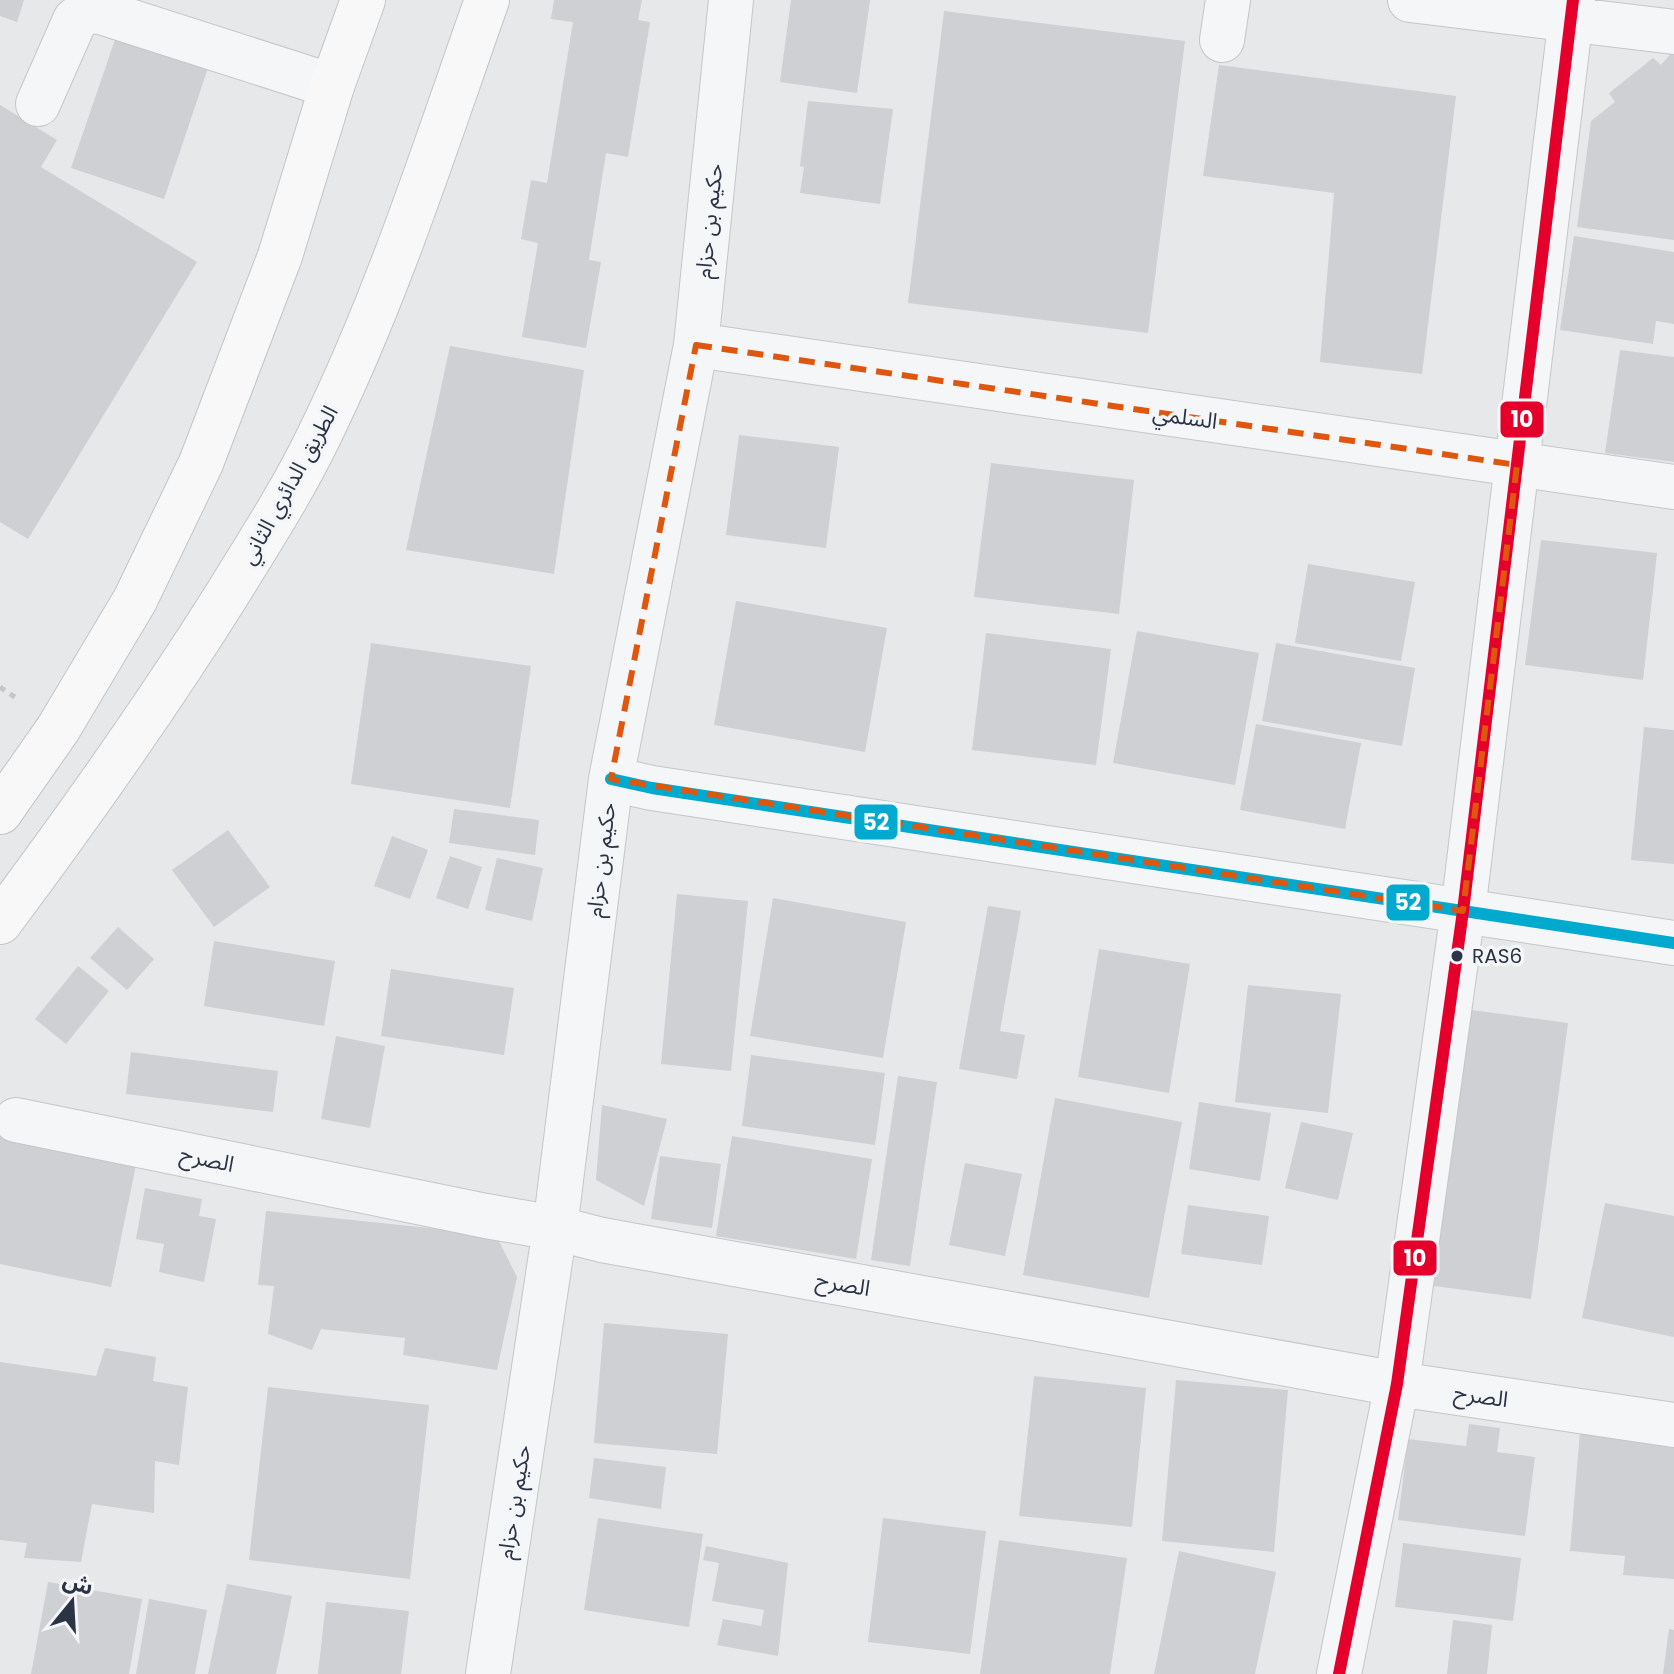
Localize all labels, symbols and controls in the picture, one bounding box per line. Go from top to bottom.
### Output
street label: حكيم بن حزام [688,162,731,280]
street label: السلمي [1150,397,1219,438]
street label: الطريق الدائري الثاني [232,400,347,571]
line badge: 10 [1499,400,1545,439]
text: 10 [1511,404,1533,435]
street label: حكيم بن حزام [579,801,624,919]
line badge: 52 [853,803,899,841]
text: 52 [863,807,889,838]
line badge: 52 [1385,883,1431,922]
text: 52 [1395,887,1421,918]
place label: RAS6 [1472,942,1522,970]
marker: RAS6 [1449,948,1465,964]
street label: الصرح [177,1138,237,1181]
line badge: 10 [1392,1239,1438,1277]
text: 10 [1404,1243,1426,1274]
street label: الصرح [813,1264,873,1305]
street label: الصرح [1452,1377,1510,1416]
street label: حكيم بن حزام [490,1443,539,1562]
north arrow [32,1562,112,1642]
text: ش [59,1564,97,1603]

